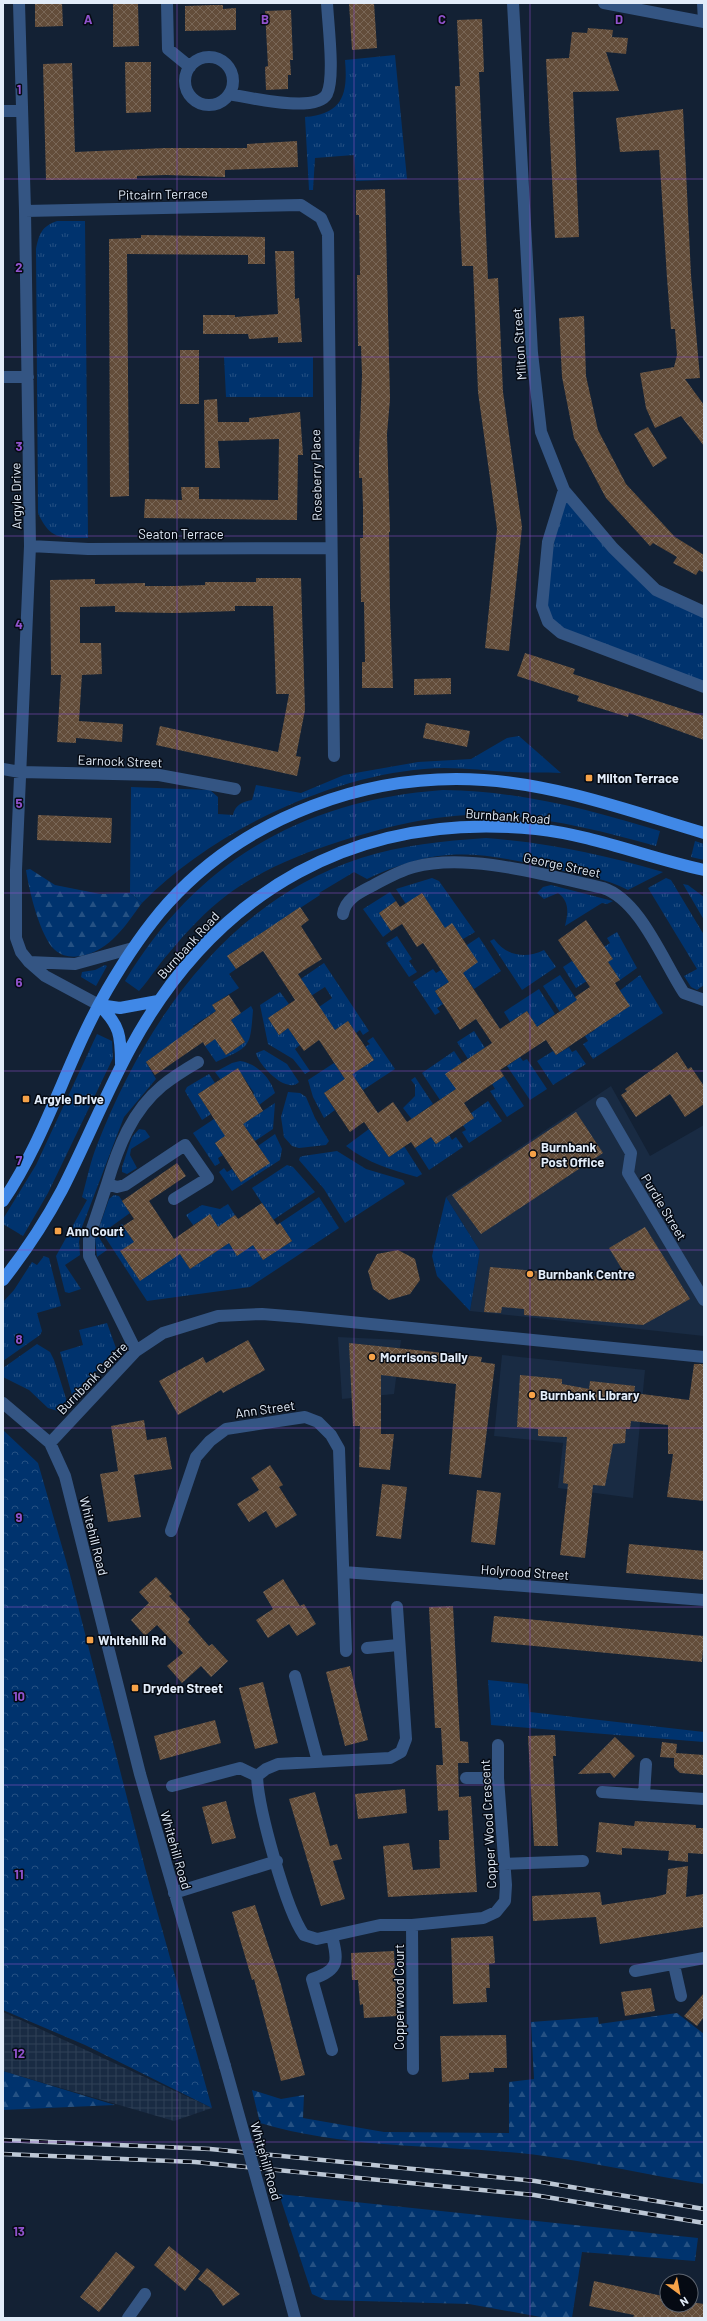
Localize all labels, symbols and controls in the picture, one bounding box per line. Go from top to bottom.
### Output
text: A [84,11,93,27]
text: B [261,11,269,27]
text: C [438,11,446,27]
text: D [615,11,623,27]
text: 1 [17,81,21,97]
street label: Pitcairn Terrace [118,185,208,203]
text: 2 [15,259,23,275]
street label: Milton Street [508,307,530,381]
street label: Roseberry Place [307,429,325,521]
text: 3 [15,438,23,454]
street label: Argyle Drive [7,462,25,530]
street label: Seaton Terrace [138,526,224,542]
text: 4 [15,616,23,632]
street label: Earnock Street [77,752,163,770]
place label: Milton Terrace [597,770,679,786]
marker: Milton Terrace [584,773,594,783]
text: 5 [15,795,23,811]
street label: Burnbank Road [465,805,551,827]
street label: George Street [522,849,602,881]
street label: Burnbank Road [154,908,222,982]
text: 6 [16,974,23,990]
place label: Argyle Drive [34,1091,104,1107]
marker: Argyle Drive [21,1094,31,1104]
place label: Burnbank Post Office [541,1139,604,1170]
marker: Burnbank Post Office [528,1149,538,1159]
text: 7 [16,1152,23,1168]
street label: Purdie Street [638,1171,690,1243]
place label: Ann Court [66,1223,124,1239]
marker: Ann Court [53,1226,63,1236]
place label: Burnbank Centre [538,1266,635,1282]
marker: Burnbank Centre [525,1269,535,1279]
text: 8 [15,1331,23,1347]
street label: Burnbank Centre [53,1338,131,1418]
place label: Morrisons Daily [380,1349,468,1365]
marker: Morrisons Daily [367,1352,377,1362]
place label: Burnbank Library [540,1387,640,1403]
marker: Burnbank Library [527,1390,537,1400]
street label: Ann Street [234,1397,296,1421]
street label: Whitehill Road [76,1495,112,1577]
text: 9 [16,1509,23,1525]
street label: Holyrood Street [480,1561,570,1583]
place label: Whitehill Rd [98,1632,166,1648]
marker: Whitehill Rd [85,1635,95,1645]
place label: Dryden Street [143,1680,223,1696]
marker: Dryden Street [130,1683,140,1693]
text: 10 [13,1688,25,1704]
street label: Copper Wood Crescent [477,1759,499,1889]
street label: Whitehill Road [157,1809,195,1891]
text: 11 [14,1866,24,1882]
street label: Copperwood Court [391,1944,407,2050]
text: 12 [13,2045,25,2061]
street label: Whitehill Road [247,2120,285,2202]
text: 13 [13,2223,25,2239]
north arrow [659,2273,699,2313]
text: N [678,2294,691,2309]

